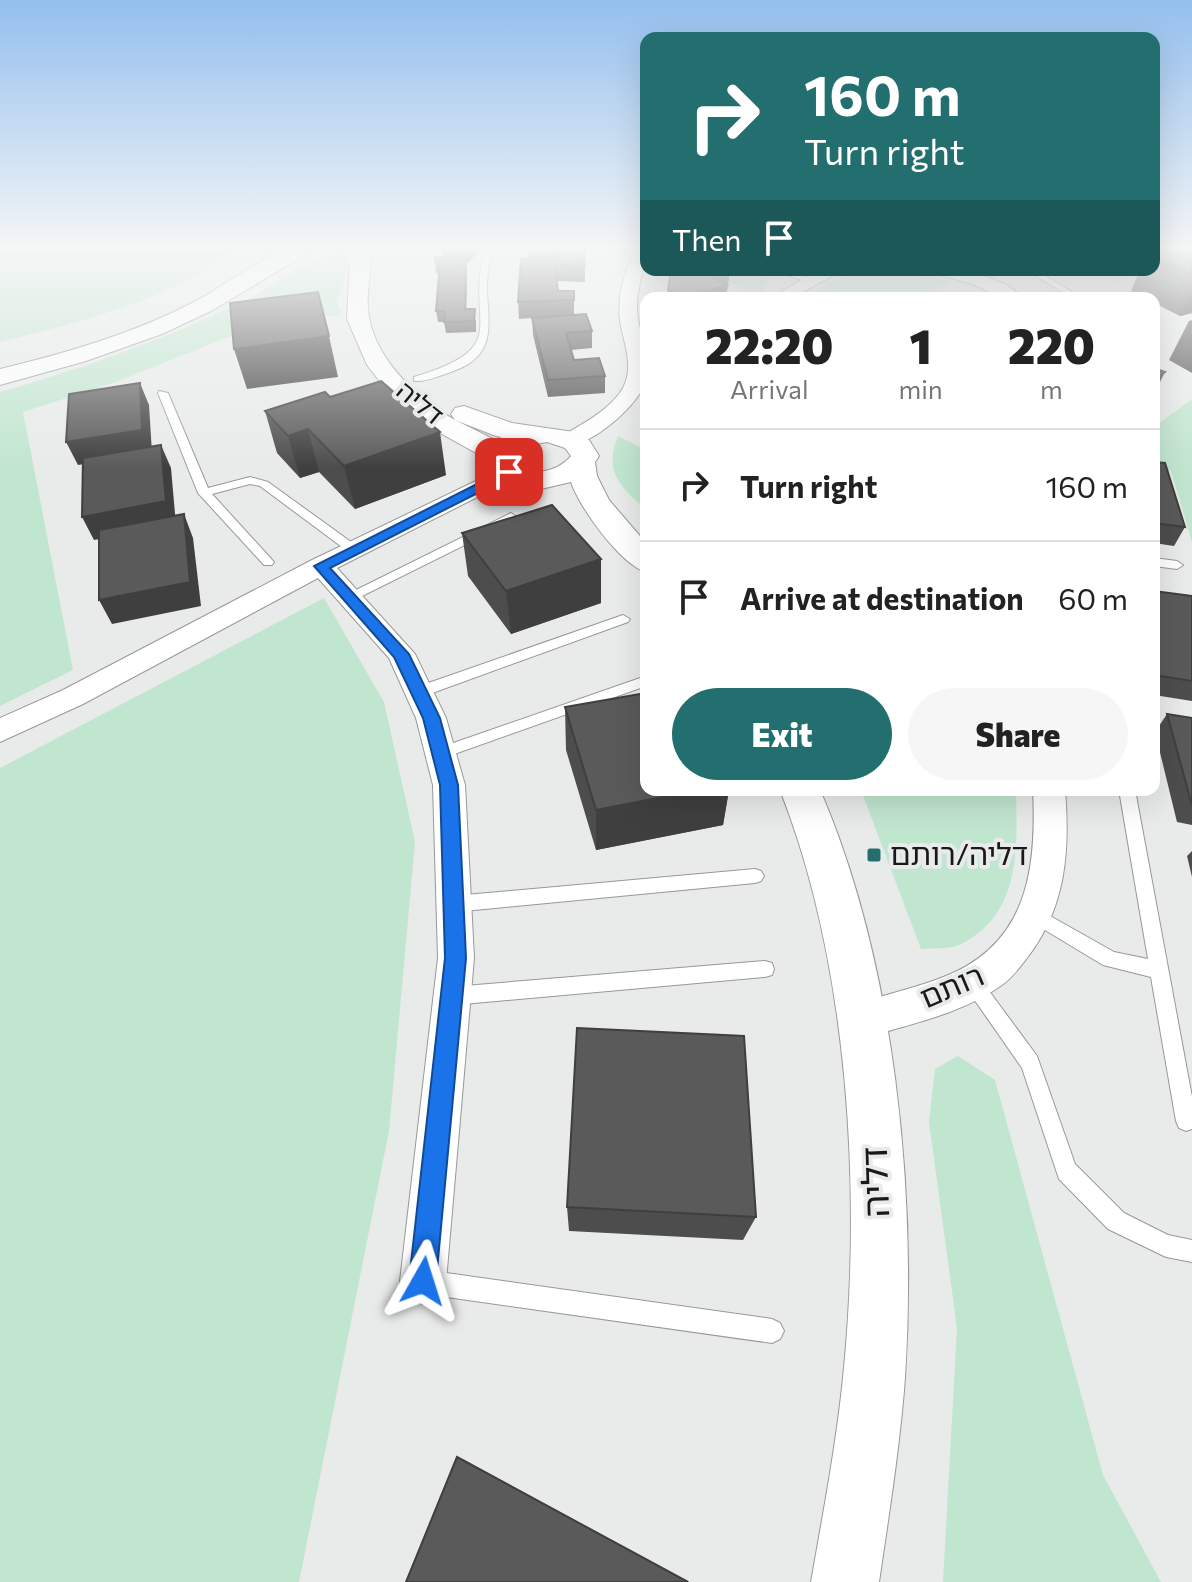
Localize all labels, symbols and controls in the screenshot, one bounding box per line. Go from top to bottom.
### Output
text: 160 m [804,59,961,128]
icon: right [672,64,776,168]
text: Turn right [804,128,965,172]
icon: arrive [757,216,801,260]
text: Then [672,220,741,257]
text: 22:20 [705,315,833,374]
text: 1 [909,315,932,374]
text: 220 [1008,315,1095,374]
text: Arrival [730,373,809,404]
text: min [898,373,943,404]
text: m [1040,373,1063,404]
street label: דליה [391,374,451,430]
pin [475,438,543,506]
icon: arrive [487,450,531,494]
icon: right [672,463,716,507]
text: Turn right [740,467,877,504]
text: 160 m [1045,467,1128,504]
icon: arrive [672,575,716,619]
text: Arrive at destination [740,579,1024,616]
text: 60 m [1058,579,1128,616]
button: Exit [672,688,892,780]
button: Share [908,688,1128,780]
place label: דליה/רותם [890,834,1028,871]
marker: דליה/רותם [865,846,883,864]
street label: רותם [914,955,989,1015]
street label: דליה [850,1146,896,1218]
position arrow [381,1239,465,1323]

